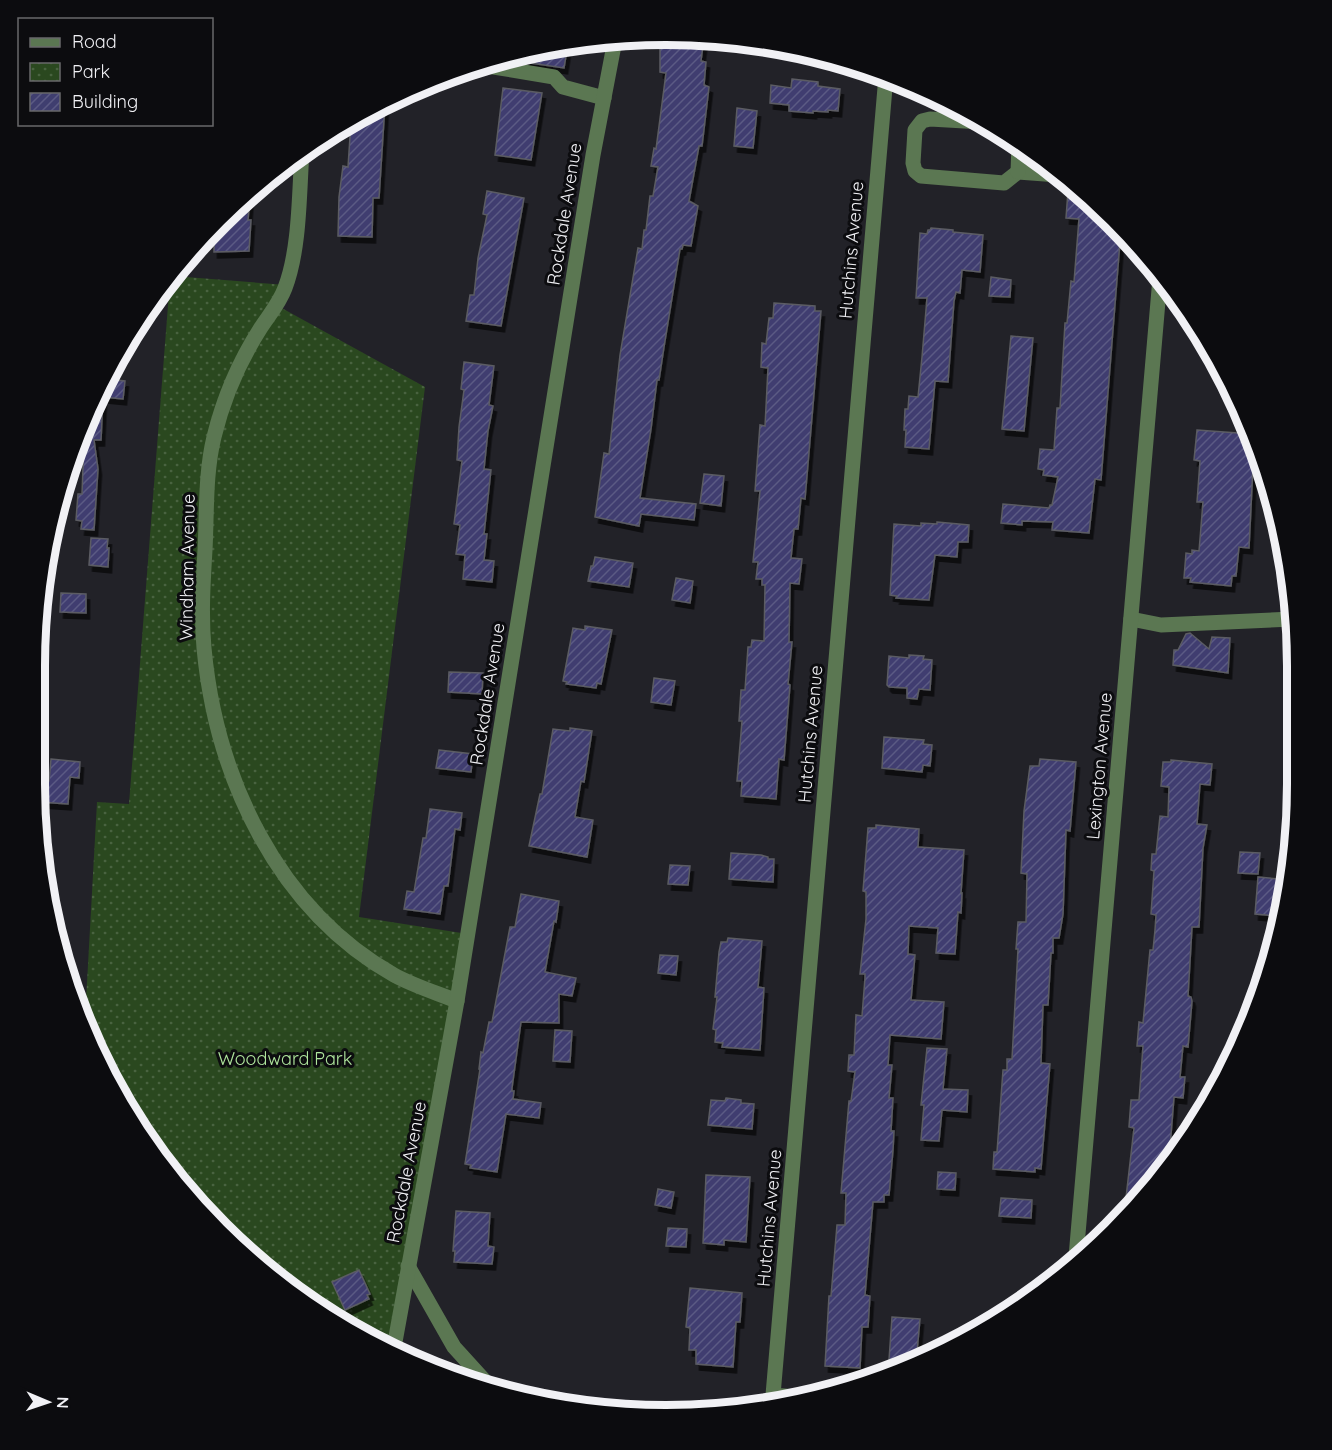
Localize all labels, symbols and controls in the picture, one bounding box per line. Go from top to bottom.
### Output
legend [18,18,213,126]
text: Road [72,30,117,53]
text: Park [72,60,110,83]
text: Building [72,90,138,113]
street label: Rockdale Avenue [541,141,587,287]
street label: Hutchins Avenue [834,180,868,320]
street label: Windham Avenue [174,494,200,640]
street label: Rockdale Avenue [464,621,510,767]
street label: Hutchins Avenue [793,664,827,804]
street label: Lexington Avenue [1081,691,1117,841]
park label: Woodward Park [218,1047,352,1070]
street label: Rockdale Avenue [381,1099,431,1245]
street label: Hutchins Avenue [752,1148,786,1288]
north arrow [18,1372,78,1432]
text: N [53,1396,73,1409]

